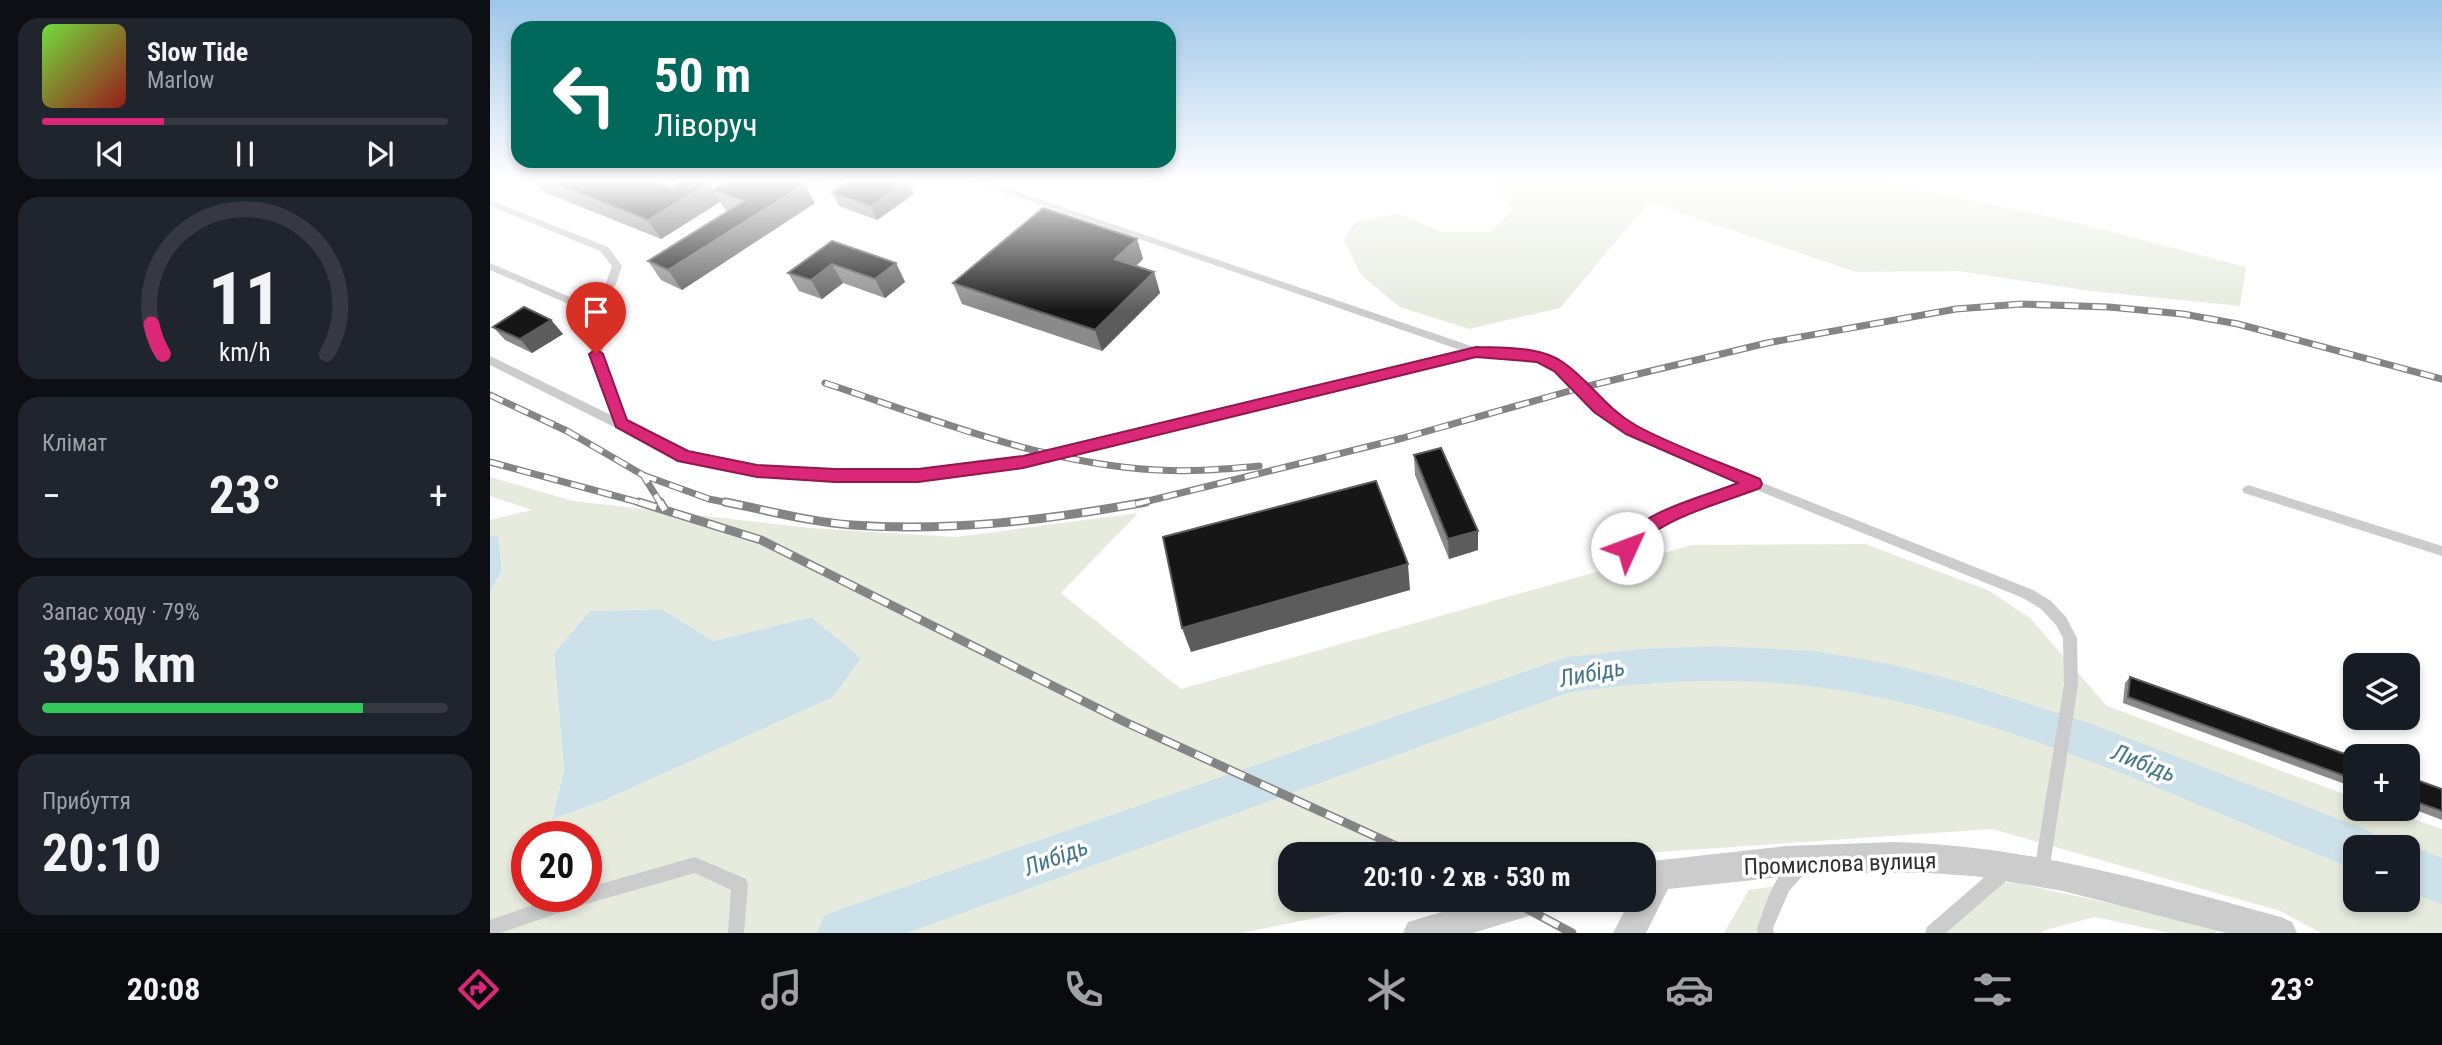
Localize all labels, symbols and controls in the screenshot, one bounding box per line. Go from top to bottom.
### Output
text: Slow Tide [147,37,248,67]
text: 50 m [654,47,751,104]
icon: left [539,49,630,140]
text: Marlow [147,67,214,94]
text: Ліворуч [654,106,758,144]
icon: previous [91,135,129,173]
icon: pause [226,135,264,173]
icon: next [361,135,399,173]
text: 11 [208,256,282,342]
pin [566,282,626,354]
icon: arrive [577,293,615,331]
text: km/h [219,338,271,367]
text: Клімат [42,430,107,457]
text: 23° [209,465,281,526]
text: − [42,474,61,518]
text: + [429,474,448,518]
position arrow [1590,511,1664,585]
text: Запас ходу · 79% [42,599,200,626]
text: 395 km [42,634,196,695]
water label: Либідь [1556,653,1627,693]
map controls [2343,653,2420,912]
button: layers [2343,653,2420,730]
water label: Либідь [2107,738,2180,788]
button: + [2343,744,2420,821]
text: Прибуття [42,788,131,815]
speed limit sign: 20 [511,821,602,912]
text: 20:10 [42,823,161,884]
water label: Либідь [1019,832,1092,882]
button: − [2343,835,2420,912]
street label: Промислова вулиця [1743,847,1937,881]
text: 20:10 · 2 хв · 530 m [1364,862,1570,892]
icon: directions [454,965,503,1014]
icon: music [757,965,806,1014]
icon: phone [1059,965,1108,1014]
icon: climate [1362,965,1411,1014]
icon: car [1665,965,1714,1014]
icon: filters [1968,965,2017,1014]
text: 20:08 [127,970,200,1008]
text: 23° [2270,970,2315,1008]

